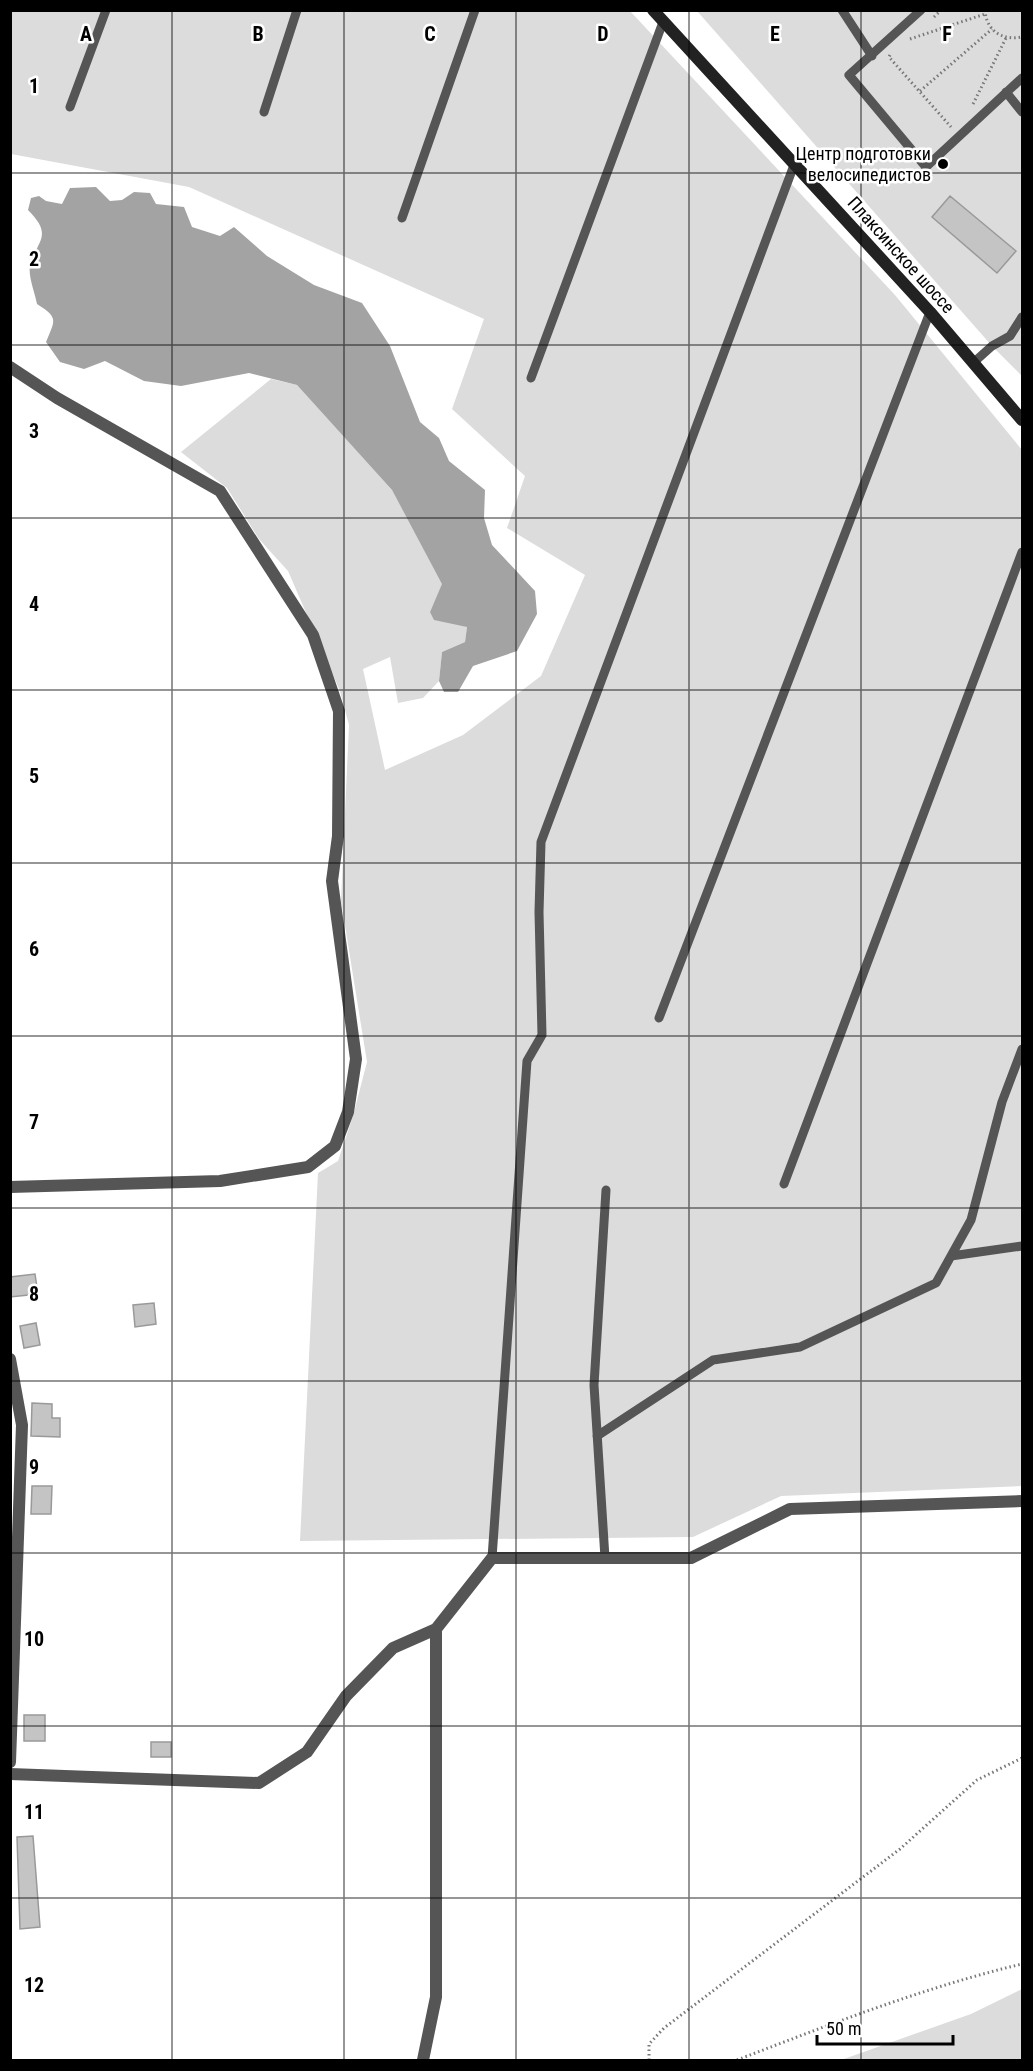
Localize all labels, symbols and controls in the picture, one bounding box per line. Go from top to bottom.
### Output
text: A [80,22,92,46]
text: B [252,22,264,46]
text: C [424,22,436,46]
text: D [597,22,609,46]
text: E [770,22,780,46]
text: F [942,22,952,46]
text: 1 [29,74,39,98]
place label: Центр подготовки велосипедистов [795,143,931,185]
marker: Центр подготовки велосипедистов [936,157,950,171]
street label: Плаксинское шоссе [844,192,959,317]
text: 2 [29,247,39,271]
text: 3 [29,419,39,443]
text: 4 [29,592,39,616]
text: 5 [29,764,39,788]
text: 6 [29,937,39,961]
text: 7 [29,1110,39,1134]
text: 8 [29,1282,39,1306]
text: 9 [29,1455,39,1479]
text: 10 [24,1627,44,1651]
text: 11 [24,1800,44,1824]
text: 12 [24,1973,44,1997]
scale bar [817,2008,954,2046]
text: 50 m [826,2018,861,2039]

